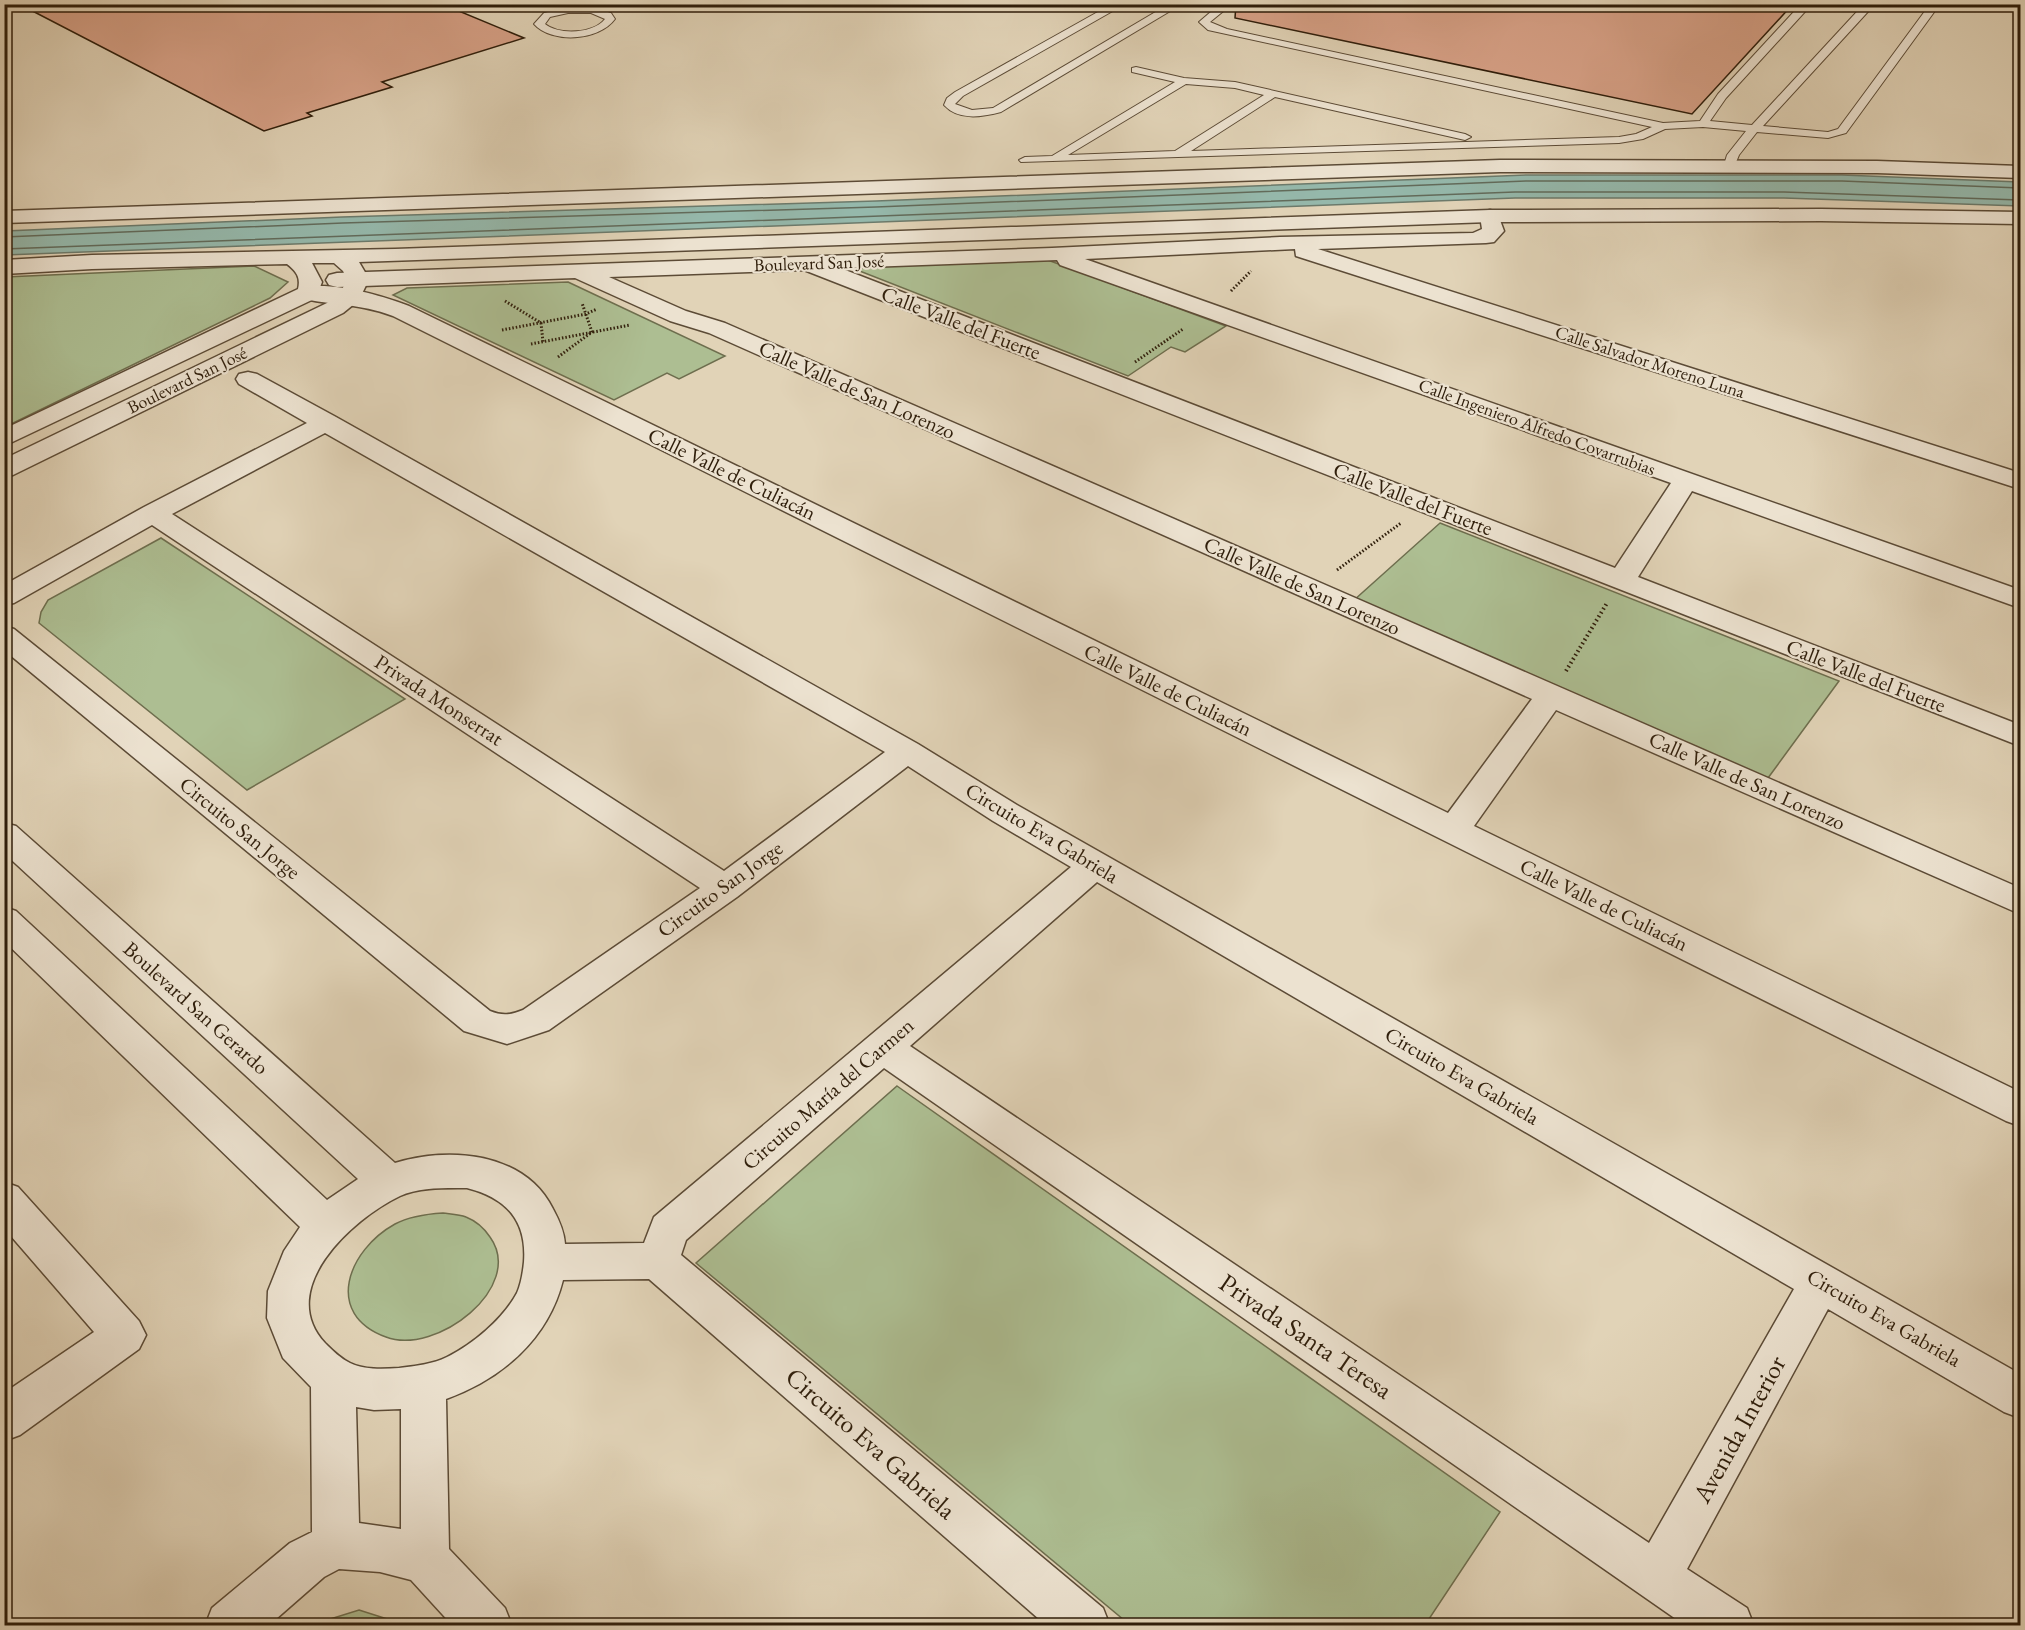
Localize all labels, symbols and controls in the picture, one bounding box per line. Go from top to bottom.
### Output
street label: Boulevard San José [753,249,885,276]
street label: Calle Valle del Fuerte [878,280,1045,365]
street label: Calle Salvador Moreno Luna [1552,320,1749,403]
street label: Calle Valle de San Lorenzo [755,334,960,445]
street label: Boulevard San José [123,341,250,418]
street label: Calle Ingeniero Alfredo Covarrubias [1416,373,1659,480]
street label: Calle Valle de Culiacán [644,421,821,526]
street label: Calle Valle del Fuerte [1330,456,1497,541]
street label: Calle Valle de San Lorenzo [1200,530,1405,641]
street label: Calle Valle del Fuerte [1783,633,1950,718]
street label: Calle Valle de Culiacán [1080,637,1257,742]
street label: Privada Monserrat [370,648,509,751]
street label: Calle Valle de San Lorenzo [1645,725,1850,836]
street label: Circuito San Jorge [174,770,306,885]
street label: Circuito Eva Gabriela [961,776,1124,889]
street label: Circuito San Jorge [652,834,788,943]
street label: Calle Valle de Culiacán [1516,852,1693,957]
street label: Boulevard San Gerardo [118,935,275,1080]
street label: Circuito María del Carmen [736,1012,919,1176]
street label: Circuito Eva Gabriela [1380,1020,1545,1131]
street label: Circuito Eva Gabriela [1802,1262,1967,1373]
street label: Privada Santa Teresa [1213,1265,1400,1407]
street label: Avenida Interior [1684,1349,1794,1510]
street label: Circuito Eva Gabriela [779,1360,964,1527]

